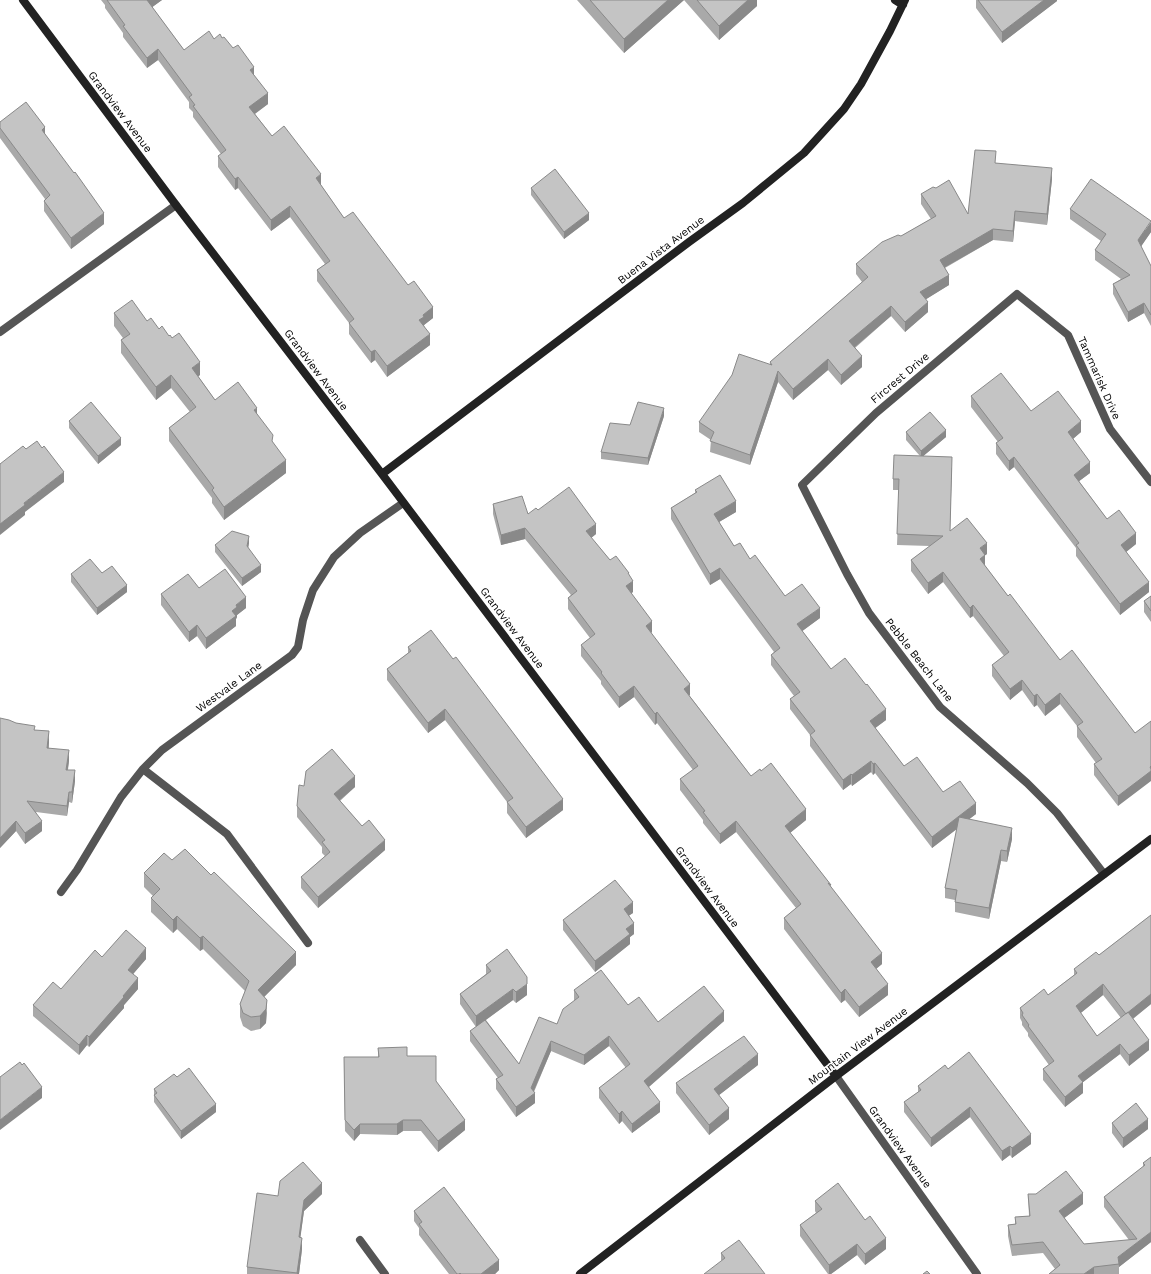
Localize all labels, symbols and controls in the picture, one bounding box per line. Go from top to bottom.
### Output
street label: Grandview Avenue [85,69,155,155]
street label: Buena Vista Avenue [615,213,707,287]
street label: Grandview Avenue [281,327,351,413]
street label: Tammarisk Drive [1075,335,1123,421]
street label: Fircrest Drive [868,350,932,406]
street label: Grandview Avenue [477,585,547,671]
street label: Pebble Beach Lane [882,616,956,704]
street label: Westvale Lane [194,659,264,715]
street label: Grandview Avenue [672,844,742,930]
street label: Mountain View Avenue [806,1004,910,1088]
street label: Grandview Avenue [866,1103,934,1191]

